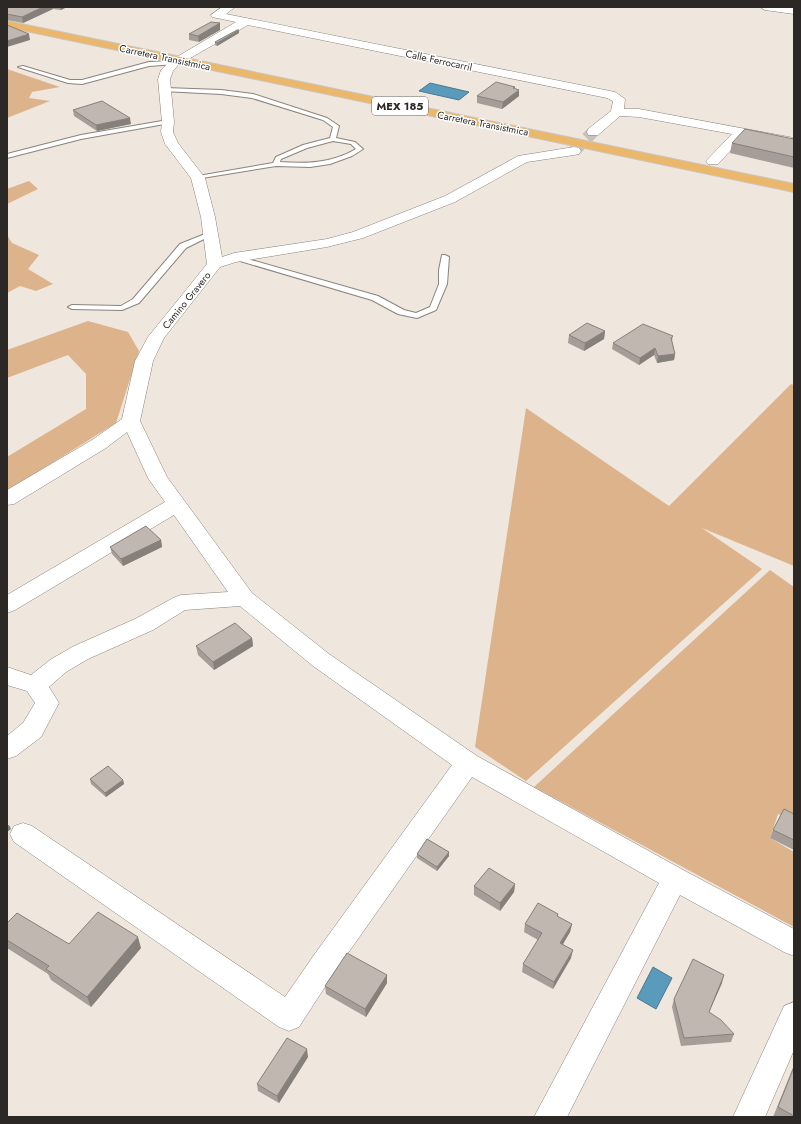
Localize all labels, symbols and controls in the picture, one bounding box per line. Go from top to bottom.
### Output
street label: Carretera Transistmica [118,41,212,75]
street label: Calle Ferrocarril [404,46,474,75]
road number: MEX 185 [372,97,428,115]
street label: Carretera Transistmica [436,107,530,140]
street label: Camino Gravero [159,268,215,332]

